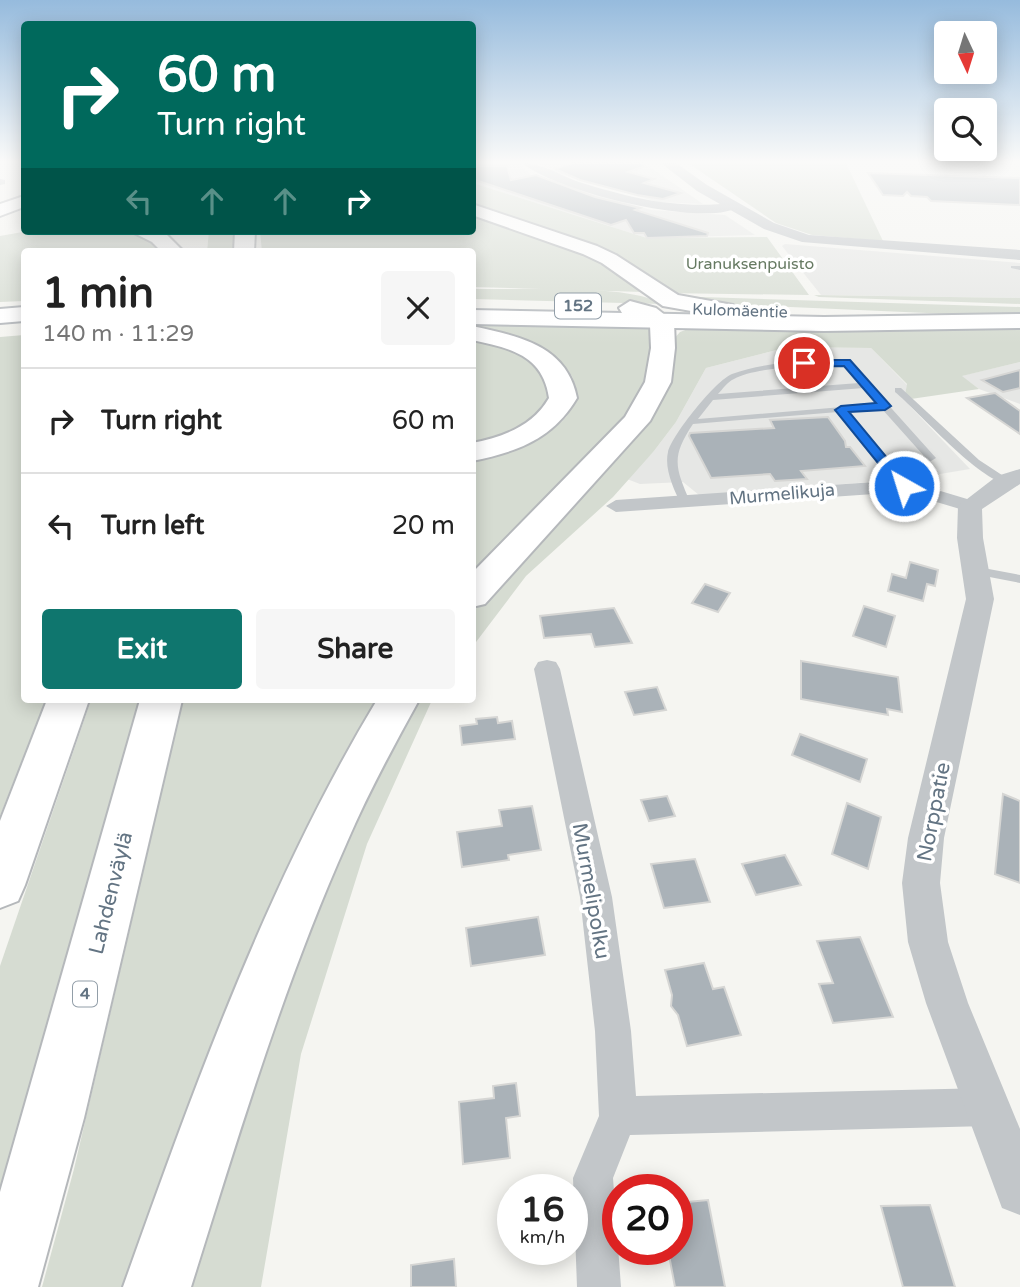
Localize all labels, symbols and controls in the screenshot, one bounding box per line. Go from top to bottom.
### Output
north arrow [934,21,998,84]
map controls [934,21,997,161]
text: 60 m [157,46,276,105]
icon: right [42,49,133,140]
button: search [934,98,997,161]
text: Turn right [157,106,306,144]
icon: left [120,182,158,220]
icon: ahead [193,182,231,220]
icon: ahead [266,182,304,220]
icon: right [339,182,377,220]
park label: Uranuksenpuisto [686,254,814,274]
text: 1 min [42,268,154,319]
button: close [381,271,455,345]
road number: 152 [555,294,601,318]
street label: Kulomäentie [692,299,788,323]
text: 140 m · 11:29 [42,320,194,348]
pin [774,333,834,393]
icon: arrive [785,344,823,382]
icon: right [42,402,80,440]
text: Turn right [101,405,222,436]
text: 60 m [392,405,455,436]
position arrow [867,449,941,523]
street label: Murmelikuja [728,478,836,510]
icon: left [42,507,80,545]
text: Turn left [101,510,204,541]
text: 20 m [392,510,455,541]
button: Exit [42,609,242,689]
button: Share [256,609,455,689]
street label: Norppatie [912,760,956,864]
street label: Murmelipolku [567,821,615,961]
street label: Lahdenväylä [84,829,138,957]
road number: 4 [73,982,97,1006]
speed limit sign: 20 [602,1174,693,1265]
text: 16 [521,1189,564,1231]
text: km/h [520,1226,565,1248]

